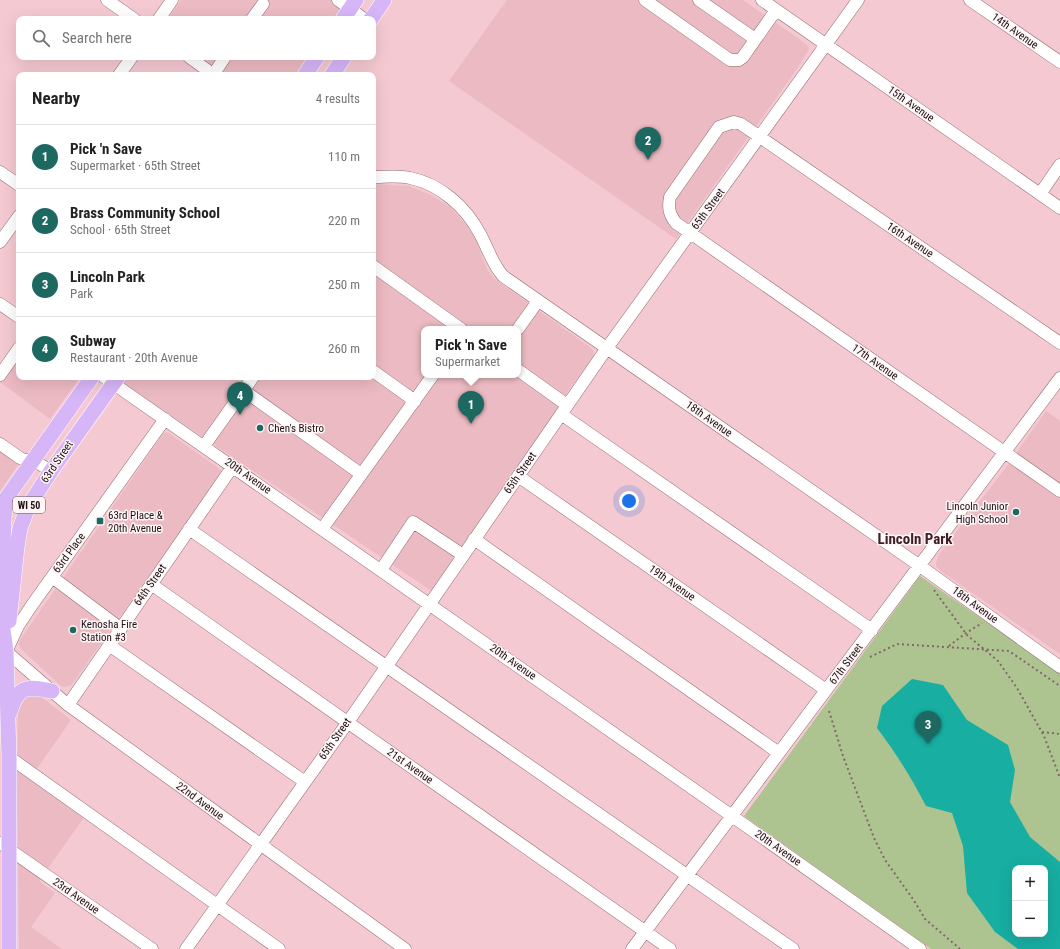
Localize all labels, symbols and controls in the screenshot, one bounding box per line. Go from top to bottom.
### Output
street label: 14th Avenue [989,10,1041,52]
search box [16,16,376,60]
icon: search [30,27,52,49]
text: Search here [62,29,132,47]
street label: 15th Avenue [885,83,937,125]
text: Nearby [32,88,80,108]
text: 4 results [316,91,360,106]
pin: 2 [635,127,661,160]
text: Pick 'n Save [70,140,142,158]
text: 1 [42,149,48,164]
text: 110 m [328,149,360,164]
text: Supermarket · 65th Street [70,158,201,173]
street label: 65th Street [689,186,727,232]
text: Brass Community School [70,204,220,222]
text: 2 [42,213,48,228]
text: 220 m [328,213,360,228]
street label: 16th Avenue [884,220,936,260]
text: School · 65th Street [70,222,171,237]
text: Lincoln Park [70,268,145,286]
text: 3 [42,277,48,292]
text: 250 m [328,277,360,292]
text: Park [70,286,93,301]
popup [421,326,521,378]
text: Subway [70,332,116,350]
text: Pick 'n Save [435,336,507,354]
text: 4 [42,341,48,356]
text: 260 m [328,341,360,356]
street label: 17th Avenue [849,341,901,383]
text: Restaurant · 20th Avenue [70,350,198,365]
text: Supermarket [435,354,500,369]
pin: 4 [227,382,253,415]
pin: 1 [458,391,484,424]
street label: 18th Avenue [683,398,735,440]
place label: Chen's Bistro [268,422,325,435]
marker: Chen's Bistro [255,423,265,433]
street label: 63rd Street [38,439,76,485]
street label: 65th Street [501,450,539,496]
street label: 20th Avenue [222,455,274,497]
your location [619,491,639,511]
road number: WI 50 [13,497,45,513]
place label: Lincoln Junior High School [947,500,1009,526]
marker: Lincoln Junior High School [1011,507,1021,517]
place label: 63rd Place & 20th Avenue [108,509,163,535]
marker: 63rd Place & 20th Avenue [95,516,105,526]
street label: 63rd Place [50,530,88,576]
district label: Lincoln Park [878,530,953,548]
street label: 64th Street [131,562,169,608]
street label: 19th Avenue [646,562,698,604]
street label: 18th Avenue [949,584,1001,626]
place label: Kenosha Fire Station #3 [81,618,137,644]
marker: Kenosha Fire Station #3 [68,625,78,635]
street label: 20th Avenue [487,641,539,683]
street label: 67th Street [826,641,866,687]
pin: 3 [915,711,941,744]
street label: 65th Street [316,716,354,762]
street label: 21st Avenue [384,745,436,787]
street label: 22nd Avenue [174,779,226,823]
street label: 20th Avenue [752,827,804,869]
map controls [1012,865,1048,937]
button: + [1012,865,1048,901]
street label: 23rd Avenue [50,875,102,917]
button: − [1012,901,1048,937]

